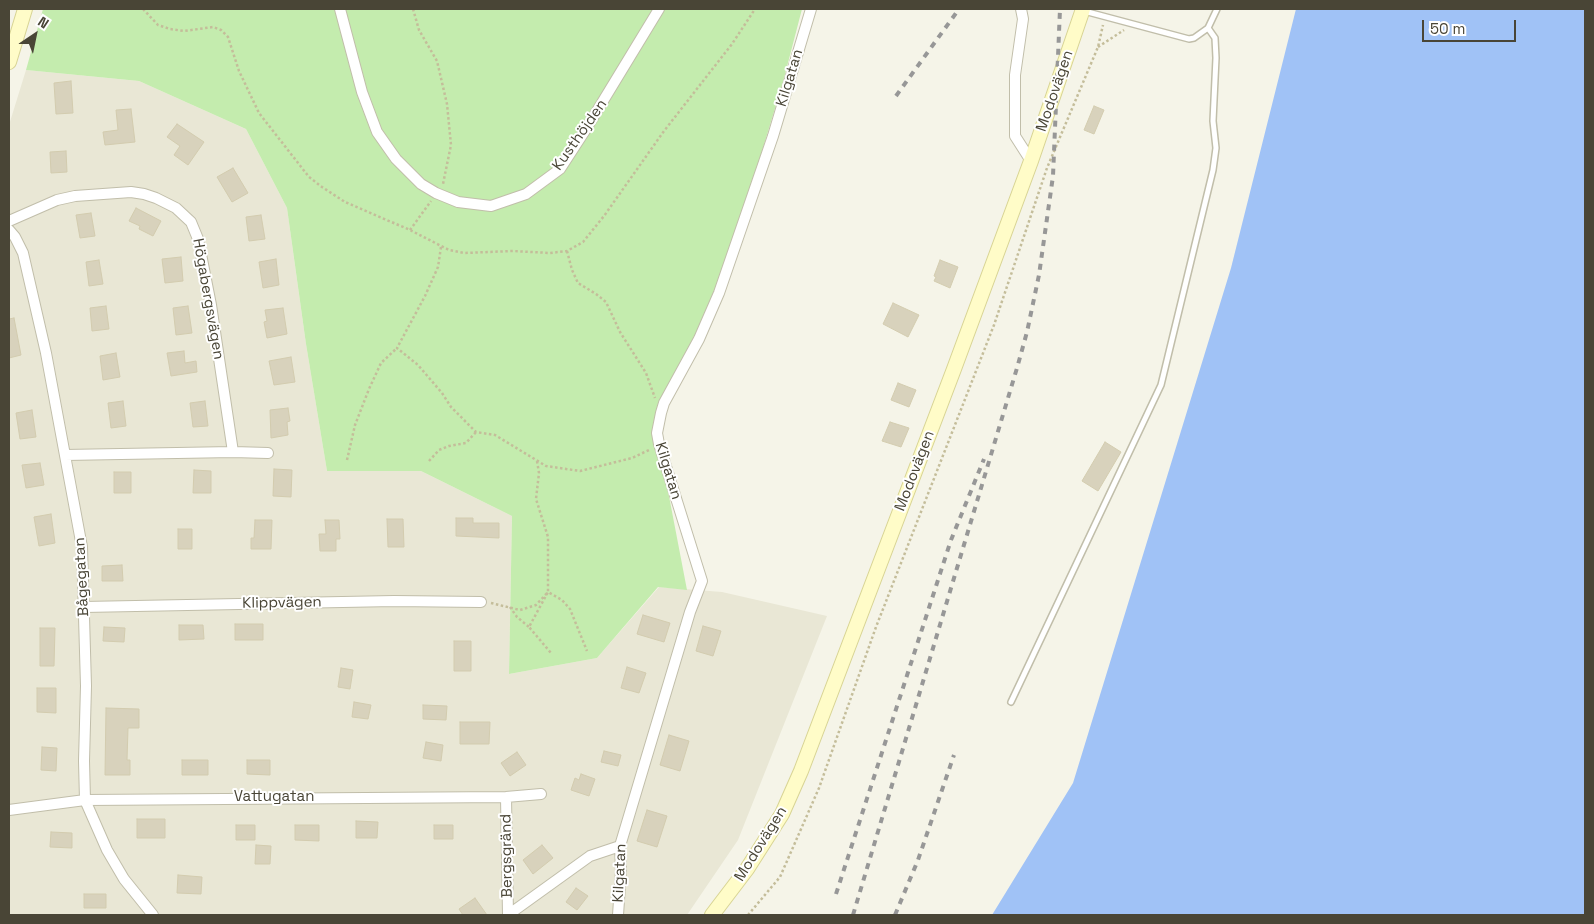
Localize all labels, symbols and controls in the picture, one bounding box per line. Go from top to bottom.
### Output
north arrow [10,10,60,60]
scale bar [1424,10,1518,42]
text: N [34,12,52,33]
text: 50 m [1430,19,1465,38]
street label: Kilgatan [773,47,807,109]
street label: Modovägen [1033,48,1077,134]
street label: Kusthöjden [549,96,611,174]
street label: Högabergsvägen [188,237,228,361]
street label: Modovägen [891,428,939,514]
street label: Kilgatan [651,440,685,502]
street label: Bågegatan [71,537,93,617]
street label: Klippvägen [242,593,322,613]
street label: Vattugatan [234,788,314,806]
street label: Modovägen [731,803,791,885]
street label: Bergsgränd [497,814,517,898]
street label: Kilgatan [609,843,631,903]

